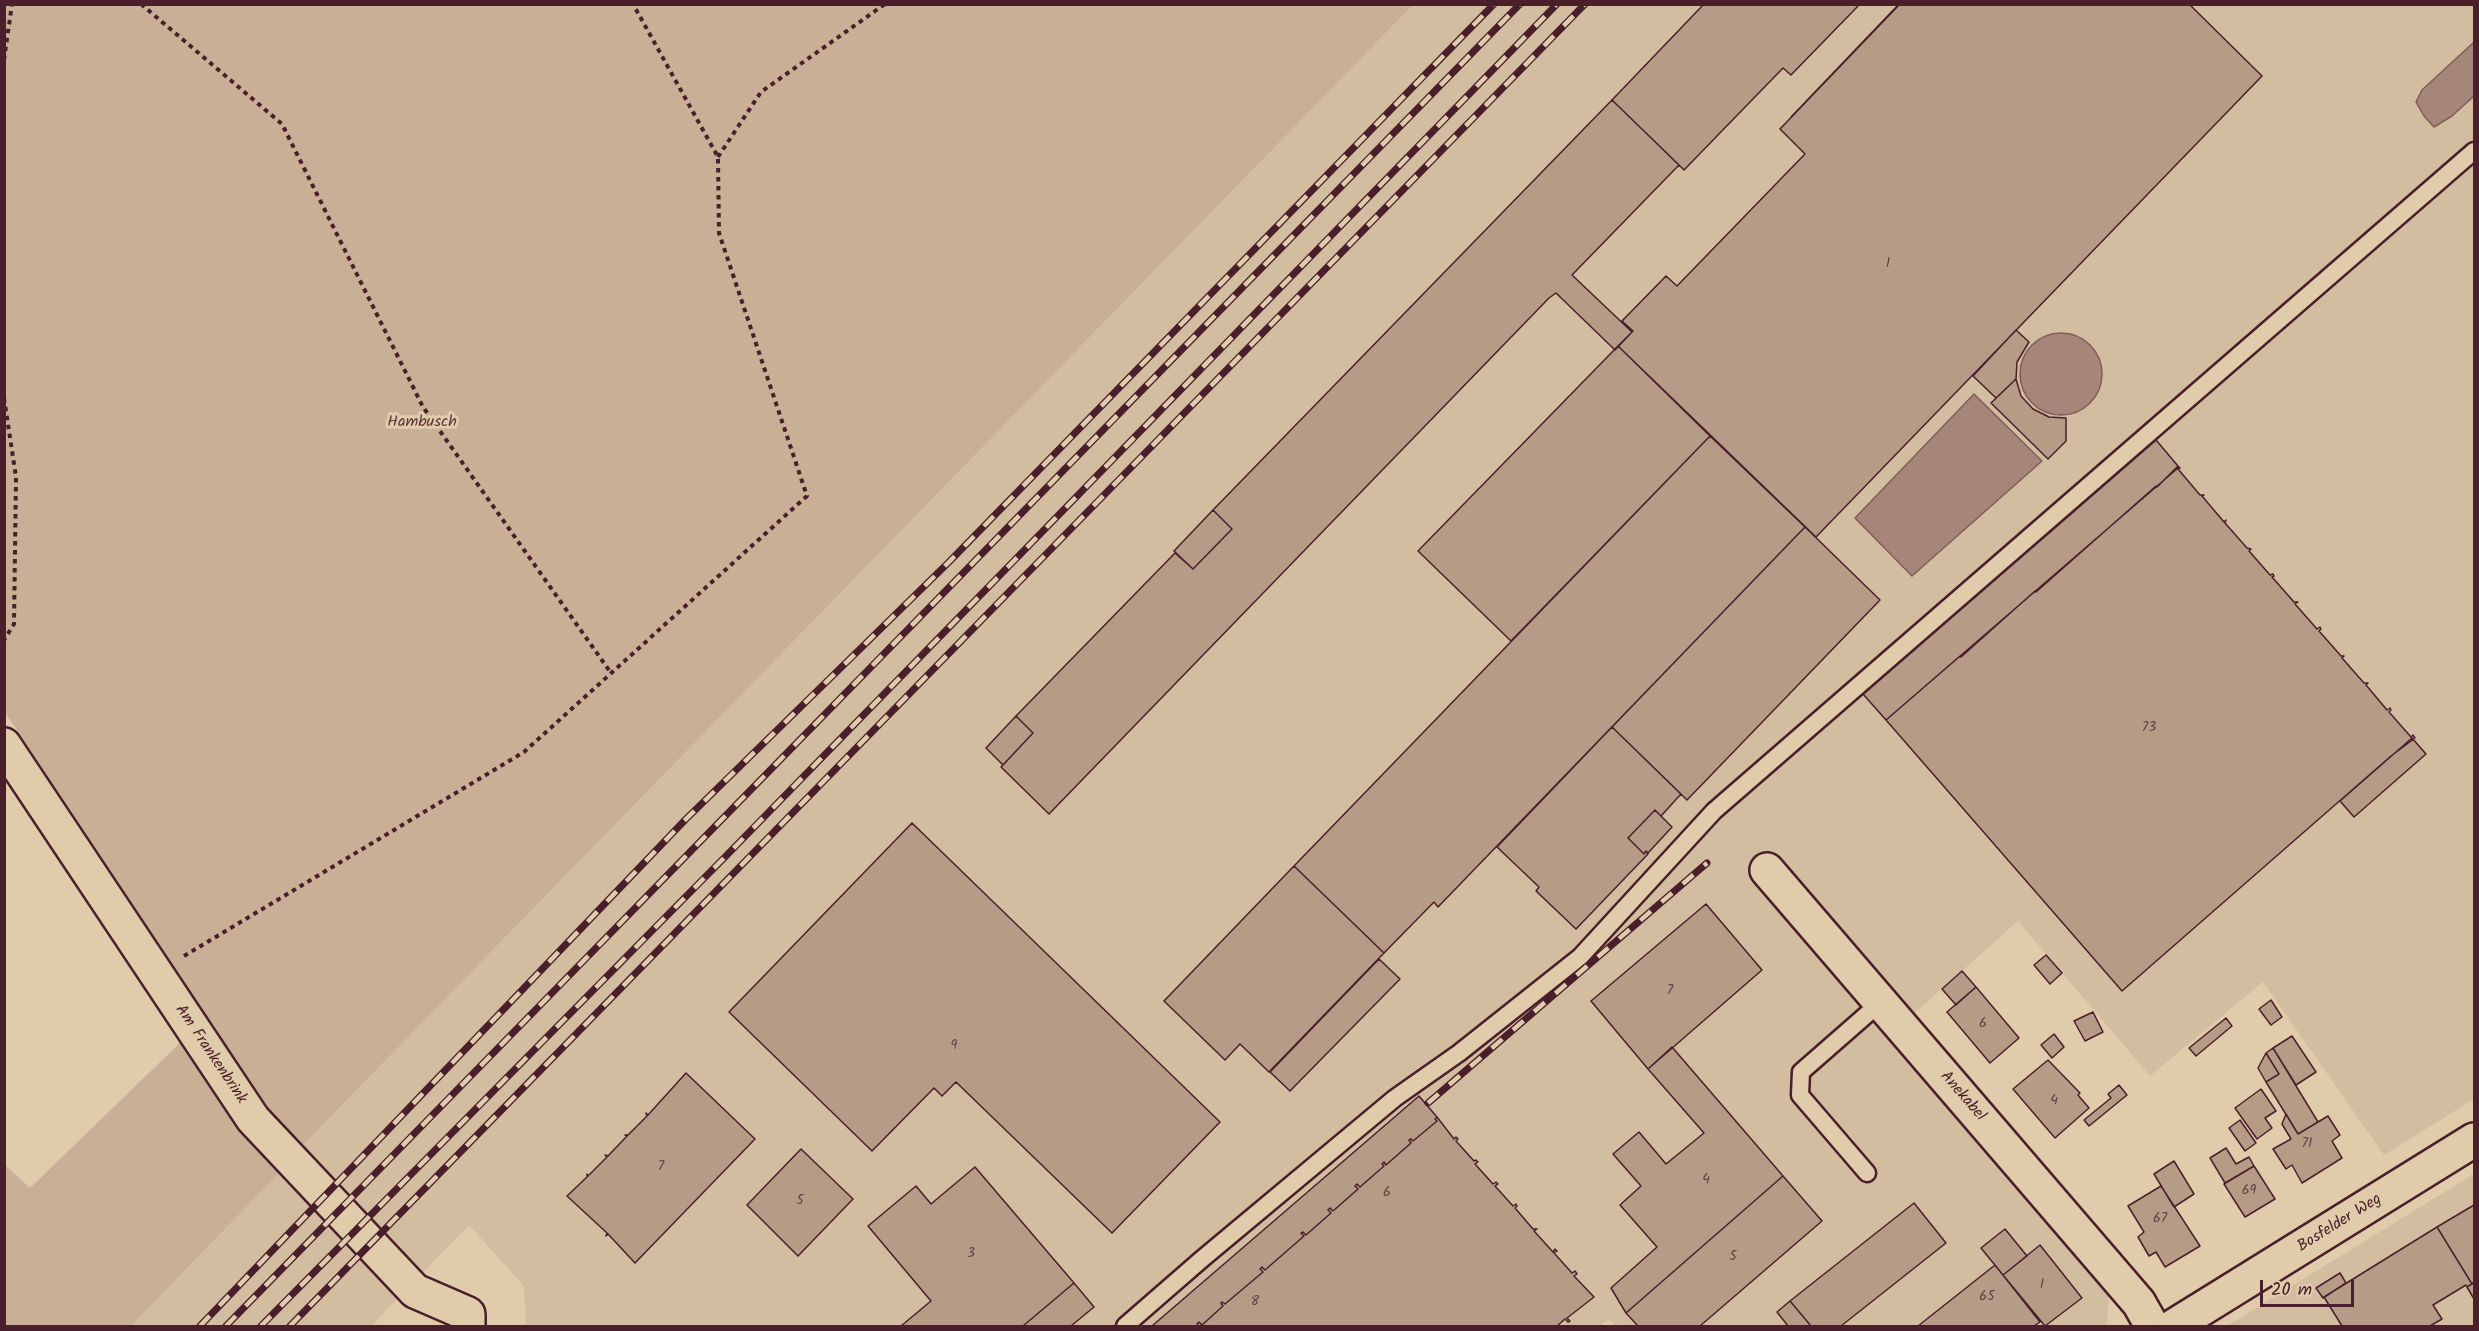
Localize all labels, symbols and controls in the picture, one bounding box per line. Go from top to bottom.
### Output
house number: 1 [1886,257,1890,273]
park label: Hambusch [387,413,457,433]
house number: 73 [2142,721,2156,737]
house number: 7 [1667,984,1673,1000]
street label: Am Frankenbrink [170,1002,250,1108]
house number: 6 [1979,1017,1987,1033]
house number: 9 [951,1039,957,1055]
street label: Anekabel [1935,1068,1989,1126]
house number: 4 [2050,1094,2058,1110]
house number: 71 [2302,1137,2312,1153]
house number: 7 [658,1160,664,1176]
house number: 4 [1702,1173,1710,1189]
house number: 69 [2242,1184,2256,1200]
house number: 6 [1383,1186,1391,1202]
street label: Bosfelder Weg [2294,1191,2386,1257]
house number: 5 [796,1194,804,1210]
house number: 67 [2153,1212,2167,1228]
house number: 3 [967,1247,975,1263]
house number: 5 [1729,1250,1737,1266]
scale bar [2263,1268,2358,1306]
text: 20 m [2271,1276,2312,1305]
house number: 1 [2040,1278,2044,1294]
house number: 65 [1979,1290,1995,1306]
house number: 8 [1251,1295,1259,1311]

